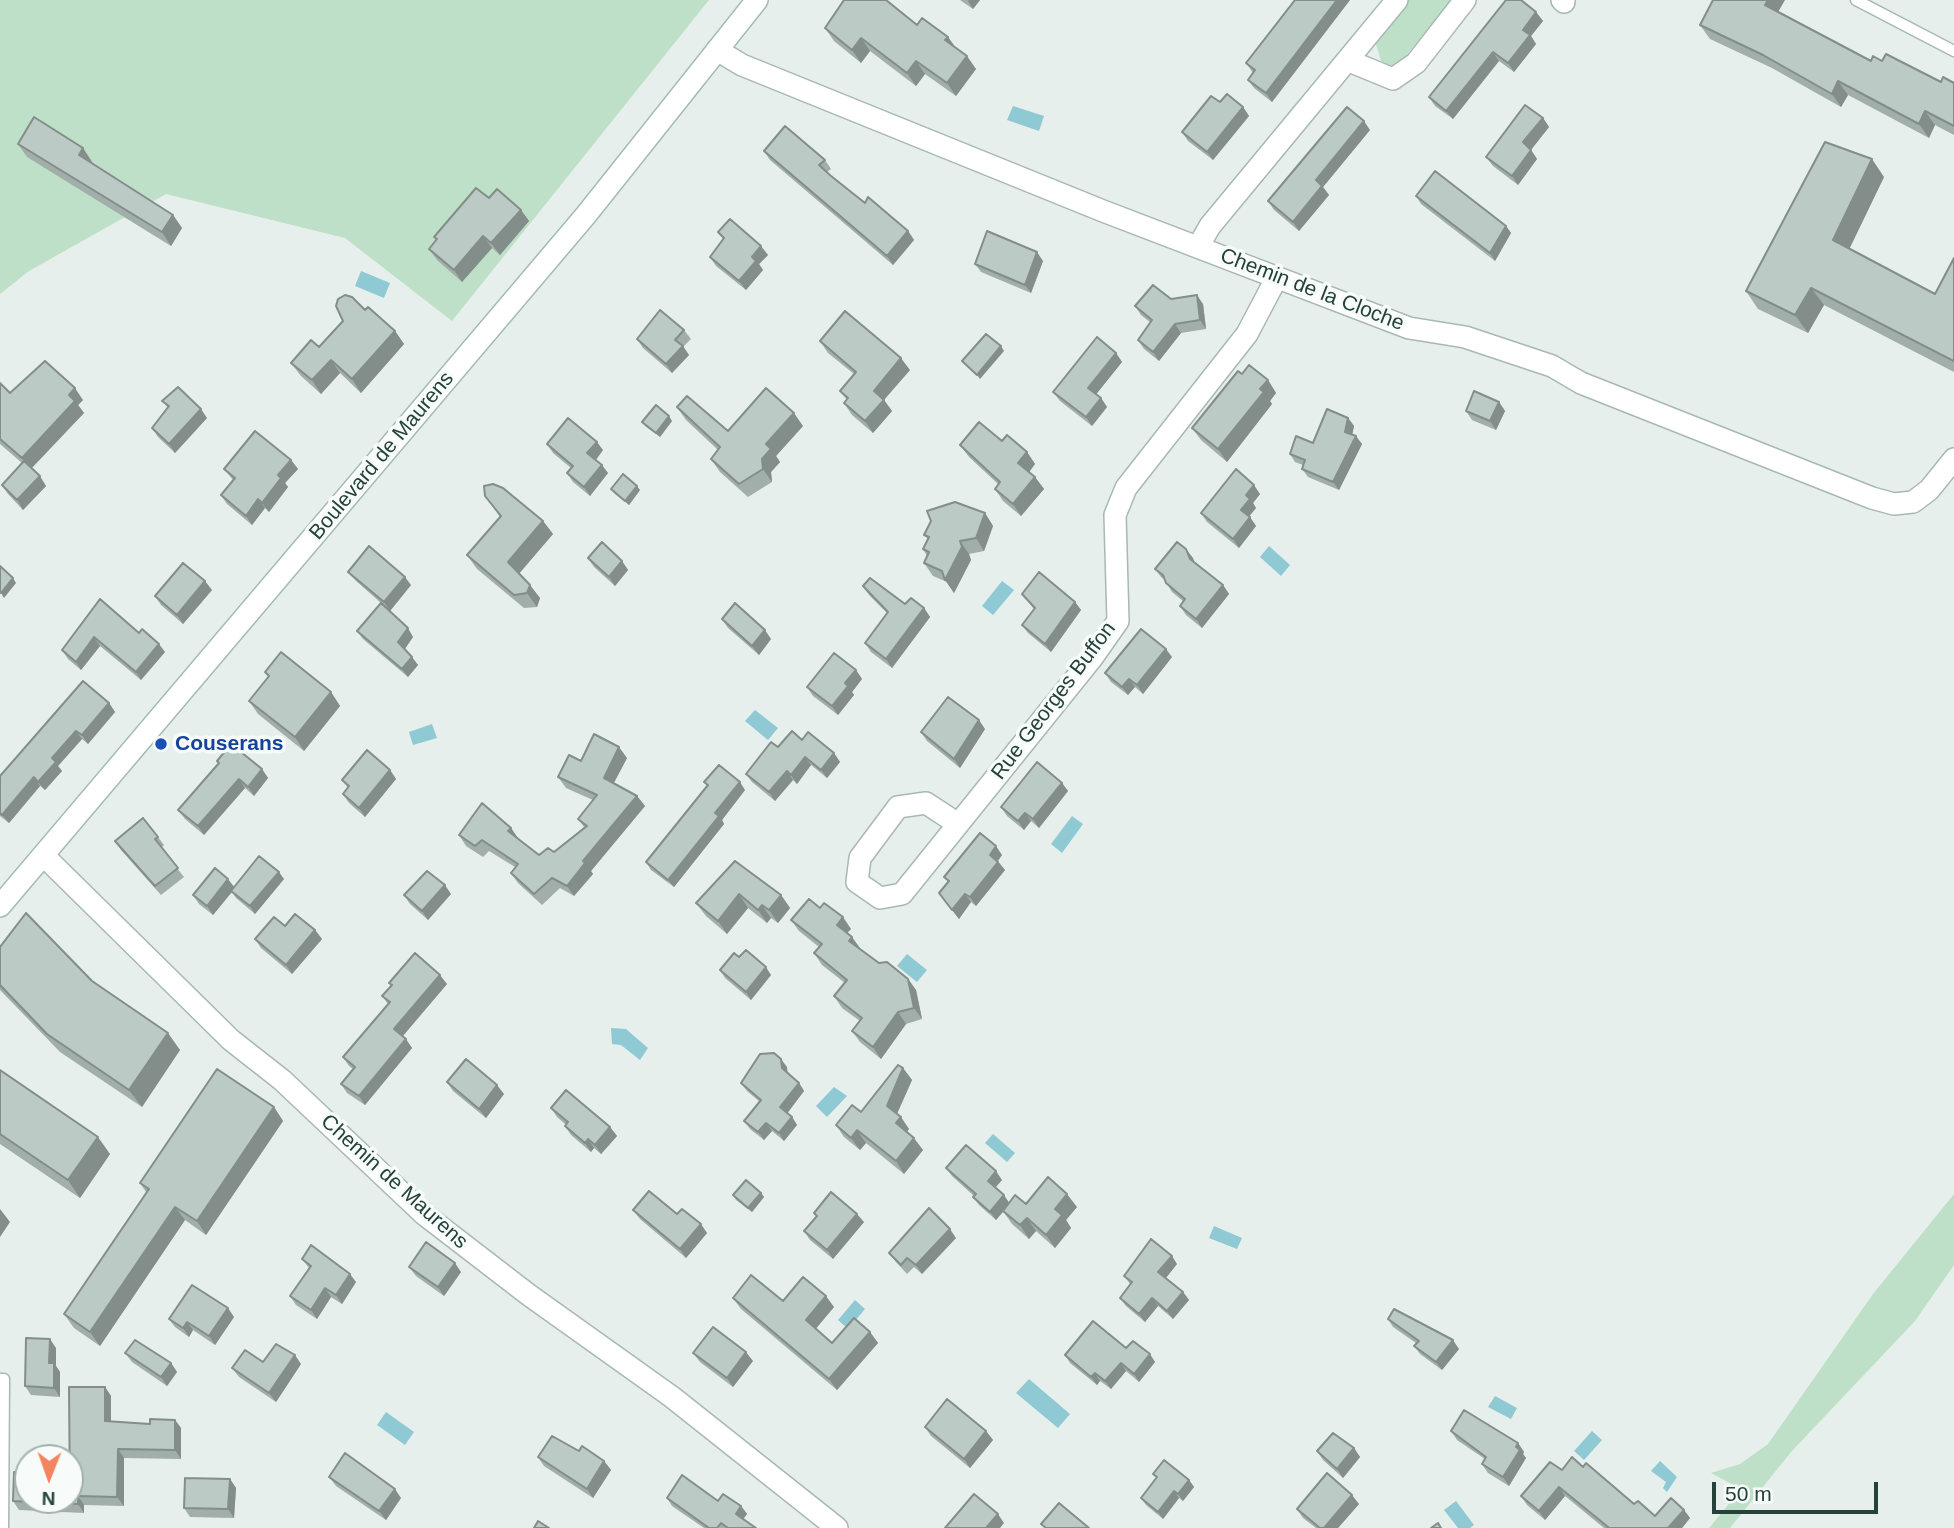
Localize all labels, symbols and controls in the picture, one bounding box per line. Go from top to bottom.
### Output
street label: Chemin de la Cloche [1216,243,1408,337]
street label: Boulevard de Maurens [304,367,460,545]
street label: Rue Georges Buffon [986,617,1122,785]
place label: Couserans [175,731,284,757]
marker: Couserans [153,736,169,752]
street label: Chemin de Maurens [315,1109,473,1255]
north arrow [14,1444,84,1514]
scale bar [1716,1468,1882,1512]
text: 50 m [1725,1482,1772,1505]
text: N [42,1488,56,1509]

